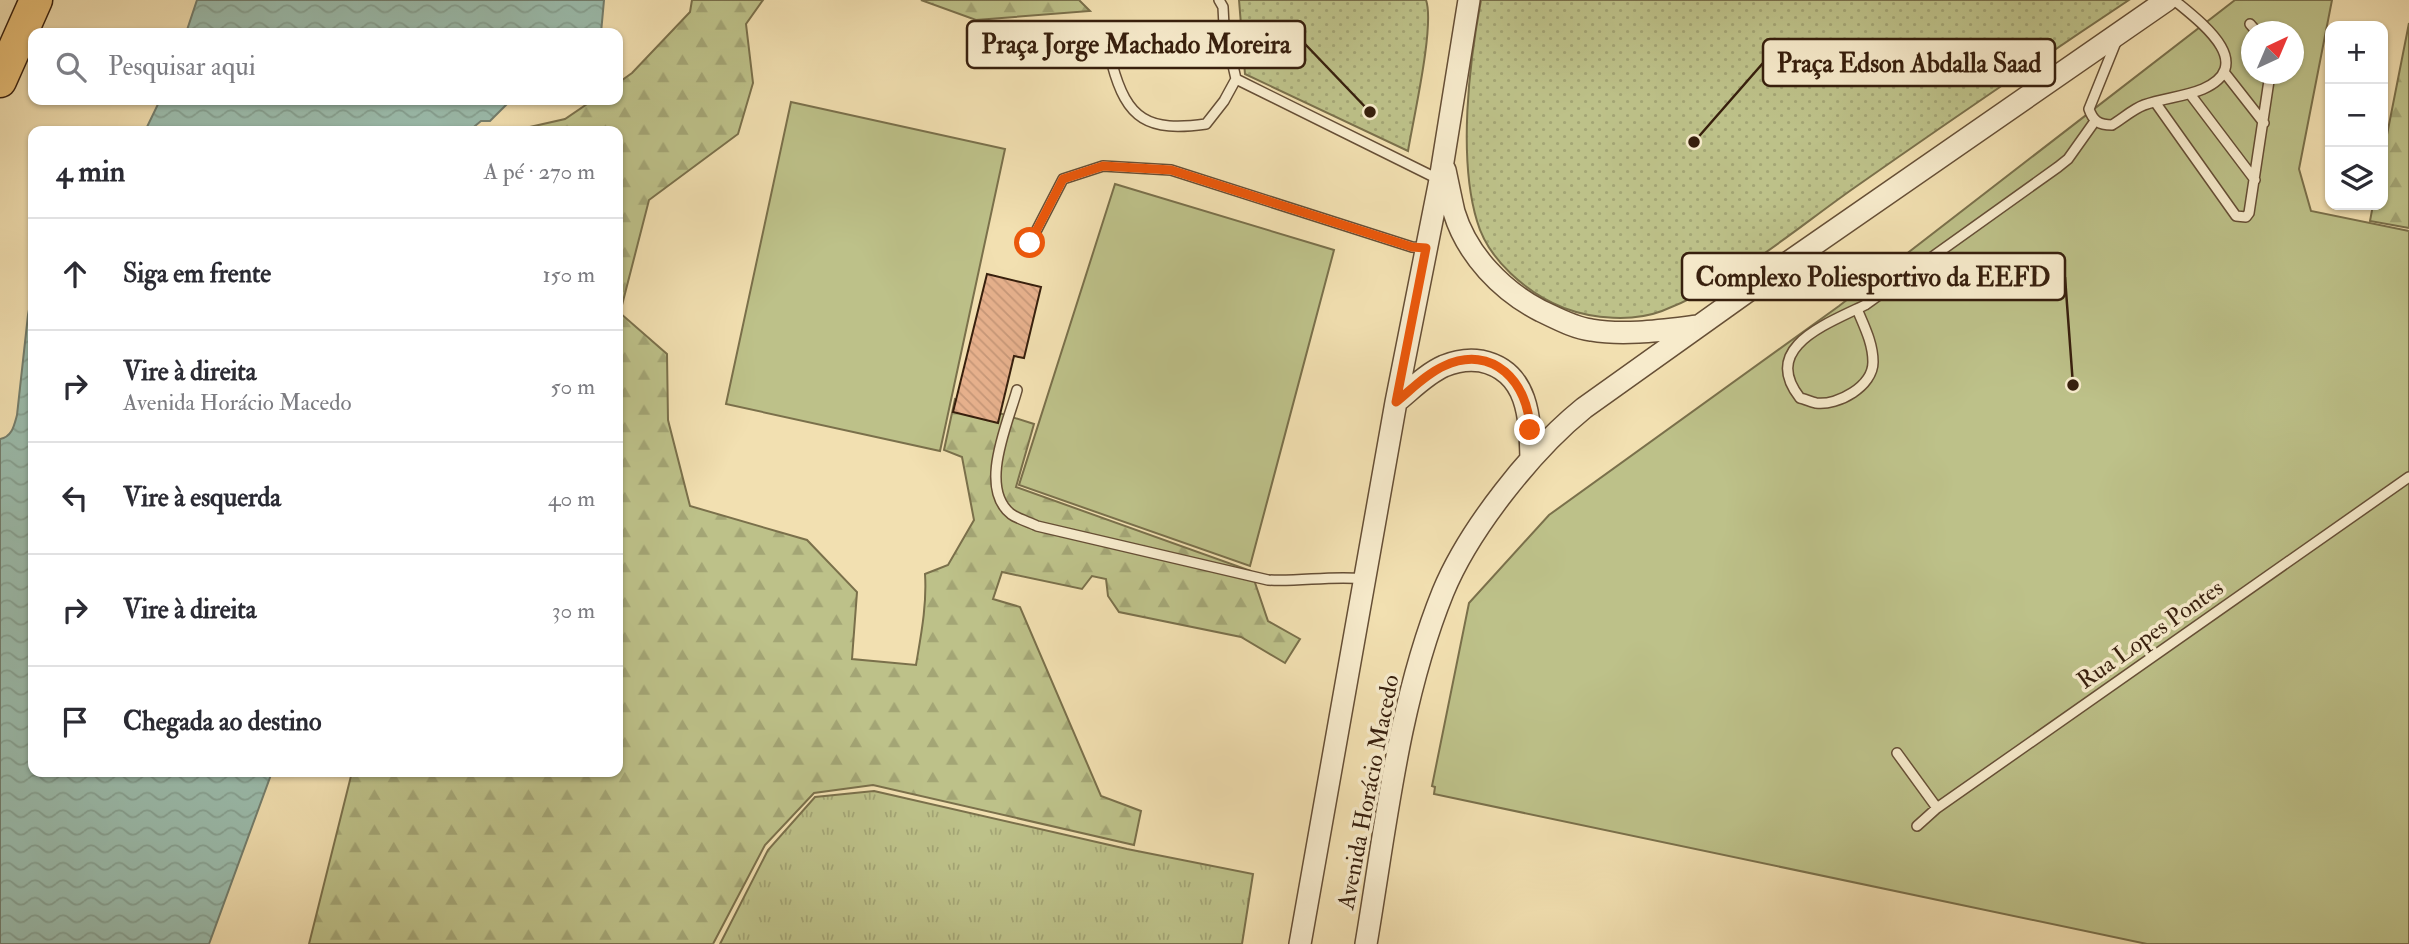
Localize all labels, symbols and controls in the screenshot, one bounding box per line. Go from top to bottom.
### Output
callout: Praça Jorge Machado Moreira [967,21,1305,68]
north arrow [2241,21,2304,84]
map controls [2325,21,2388,210]
button: + [2325,21,2388,84]
search box [28,28,623,105]
text: Praça Jorge Machado Moreira [981,29,1292,62]
callout: Praça Edson Abdalla Saad [1763,39,2055,86]
icon: search [52,48,90,86]
text: Praça Edson Abdalla Saad [1777,48,2042,80]
text: Pesquisar aqui [108,51,256,83]
button: − [2325,84,2388,147]
button: layers [2325,147,2388,210]
text: 4 min [56,153,125,190]
text: A pé · 270 m [484,157,595,186]
route start [1014,227,1045,258]
callout: Complexo Poliesportivo da EEFD [1682,253,2065,300]
icon: ahead [56,255,94,293]
text: Siga em frente [123,258,271,290]
text: 150 m [542,260,595,289]
text: Complexo Poliesportivo da EEFD [1696,262,2050,295]
text: Vire à direita [123,356,256,388]
icon: right [56,367,94,405]
text: 50 m [551,372,595,401]
text: Avenida Horácio Macedo [123,388,352,417]
route end [1514,414,1545,445]
icon: left [56,479,94,517]
text: Vire à esquerda [123,482,281,514]
text: 40 m [548,484,595,513]
street label: Rua Lopes Pontes [2071,572,2230,696]
icon: right [56,591,94,629]
text: Vire à direita [123,594,256,626]
text: 30 m [552,596,595,625]
street label: Avenida Horácio Macedo [1330,672,1406,913]
icon: arrive [56,703,94,741]
text: Chegada ao destino [123,706,321,738]

